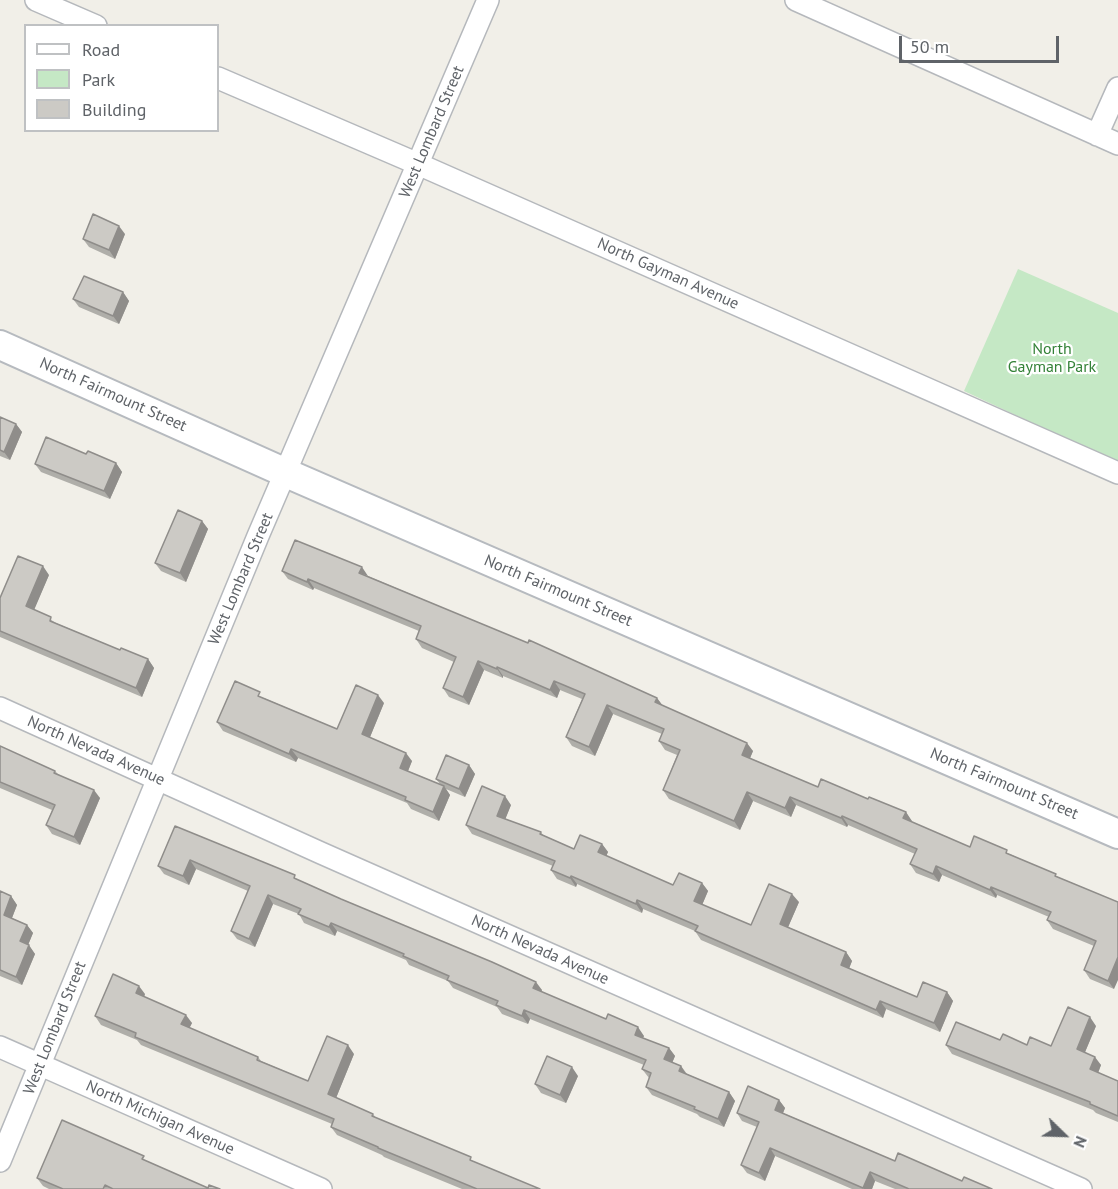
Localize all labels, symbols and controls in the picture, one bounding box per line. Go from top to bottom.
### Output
legend [24,24,219,132]
scale bar [902,24,1062,62]
text: 50 m [910,35,949,58]
text: Road [82,38,120,61]
street label: West Lombard Street [395,63,469,201]
text: Park [82,68,115,91]
text: Building [82,98,146,121]
street label: North Gayman Avenue [594,234,742,314]
park label: North Gayman Park [1008,339,1096,377]
street label: North Fairmount Street [36,354,190,436]
street label: West Lombard Street [204,510,278,648]
street label: North Fairmount Street [481,551,635,631]
street label: North Nevada Avenue [24,712,168,790]
street label: North Fairmount Street [927,744,1081,824]
street label: North Nevada Avenue [468,911,612,989]
street label: West Lombard Street [20,959,90,1097]
street label: North Michigan Avenue [83,1077,237,1159]
north arrow [1034,1105,1094,1165]
text: N [1069,1133,1092,1151]

